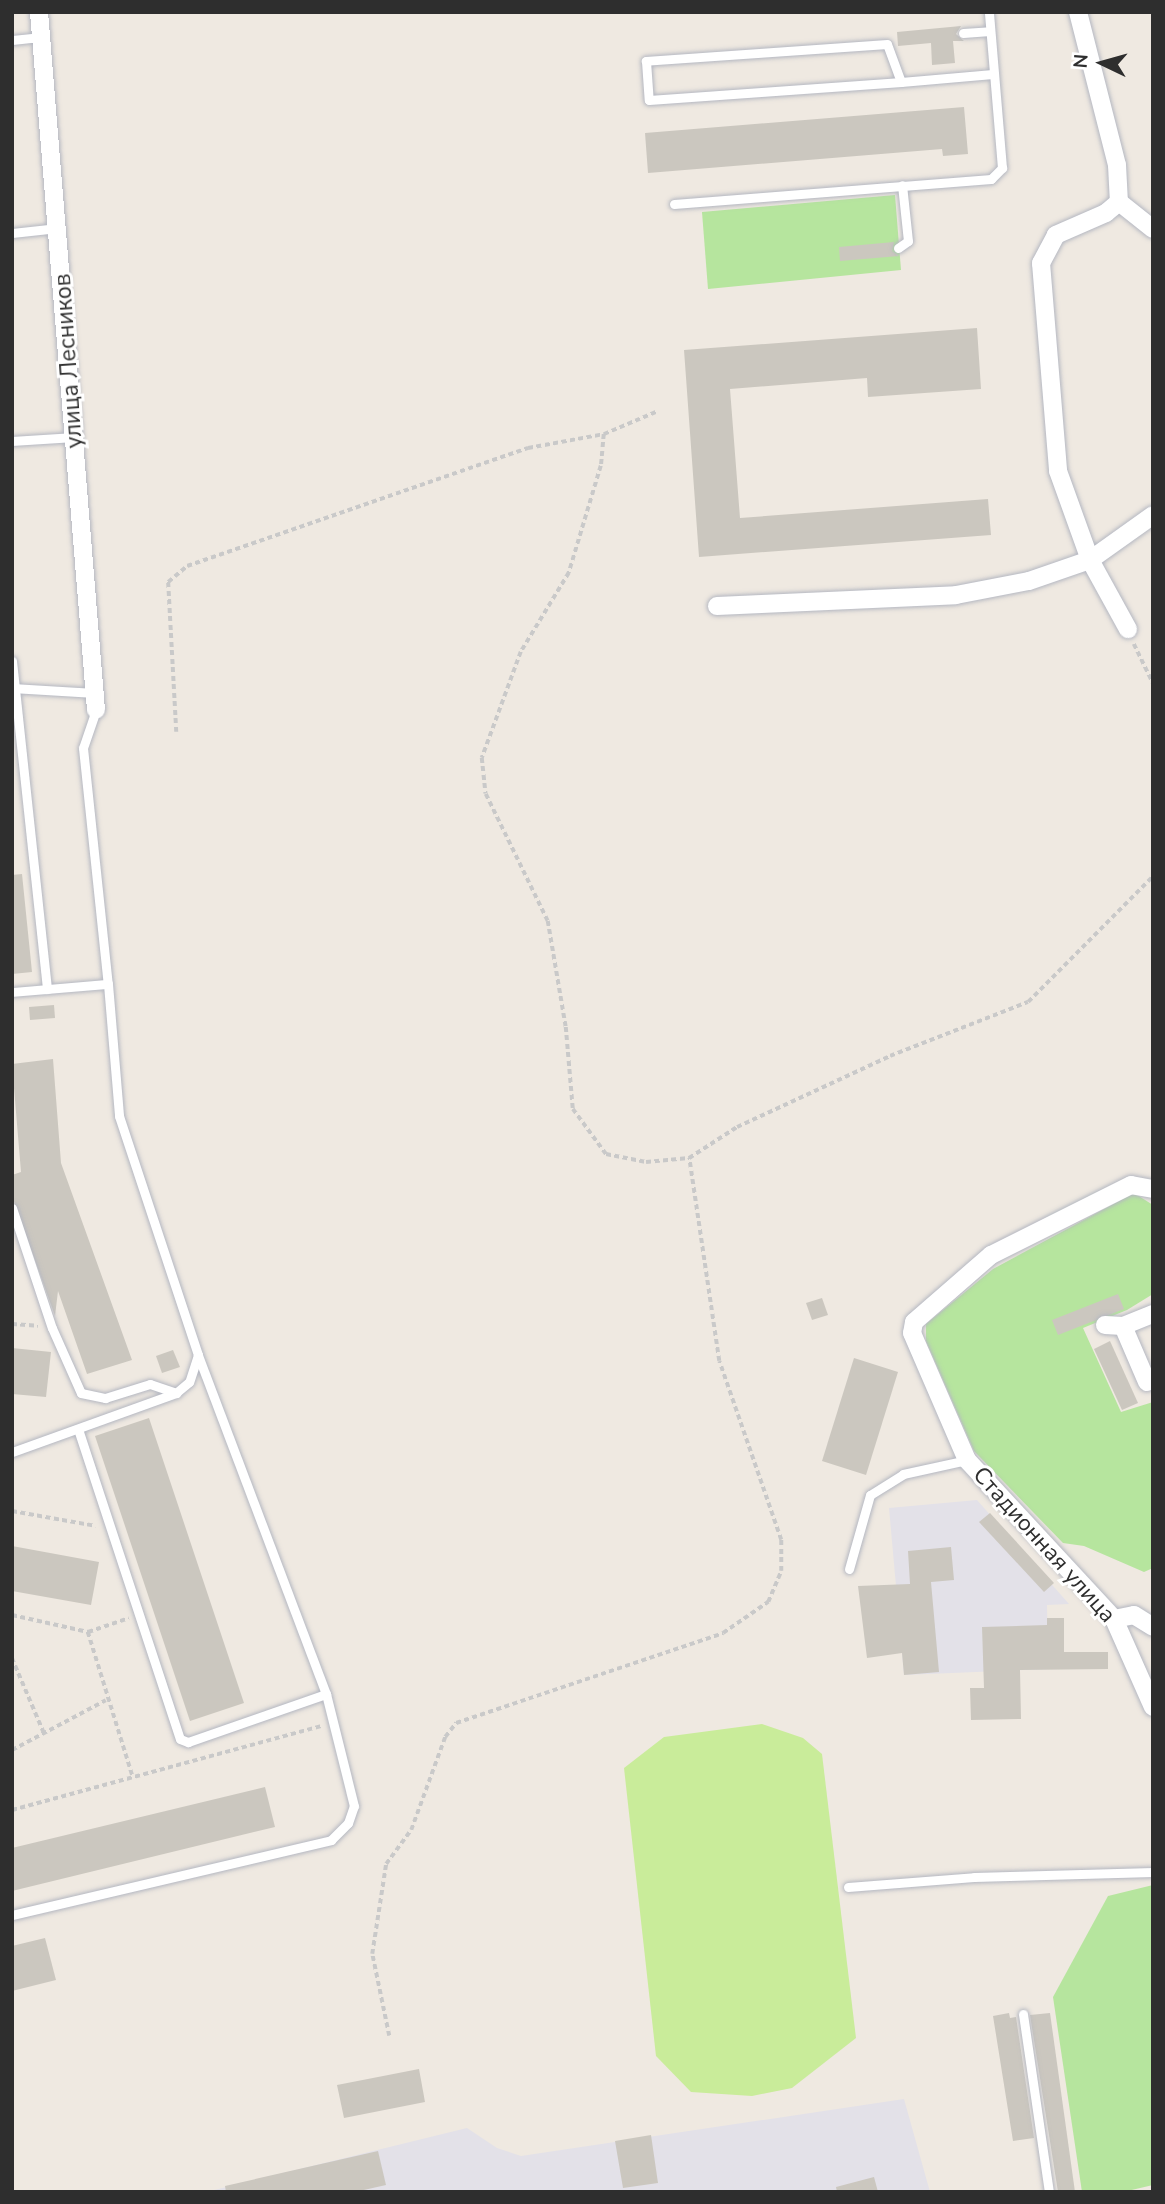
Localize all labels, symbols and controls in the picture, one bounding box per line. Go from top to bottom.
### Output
north arrow [1067,28,1137,98]
text: N [1068,53,1095,69]
street label: улица Лесников [49,273,89,449]
street label: Стадионная улица [967,1461,1121,1629]

